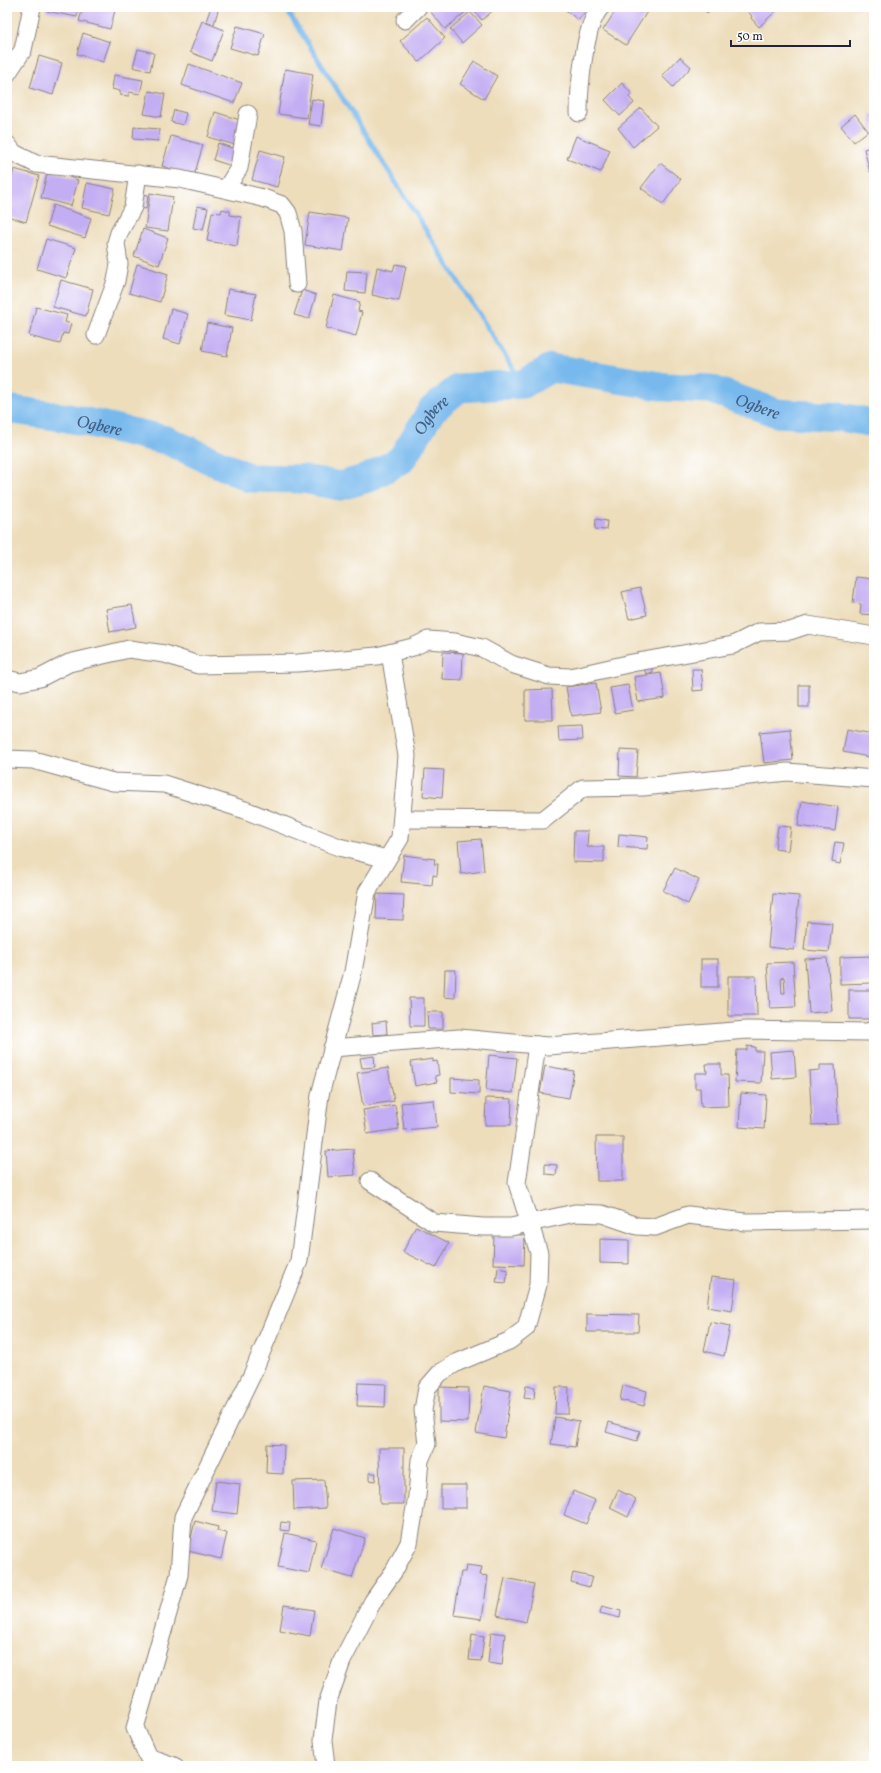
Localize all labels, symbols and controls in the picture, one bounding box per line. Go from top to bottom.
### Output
scale bar [731,22,850,48]
text: 50 m [737,29,763,45]
water label: Ogbere [732,389,783,426]
water label: Ogbere [409,390,455,440]
water label: Ogbere [74,410,125,443]

